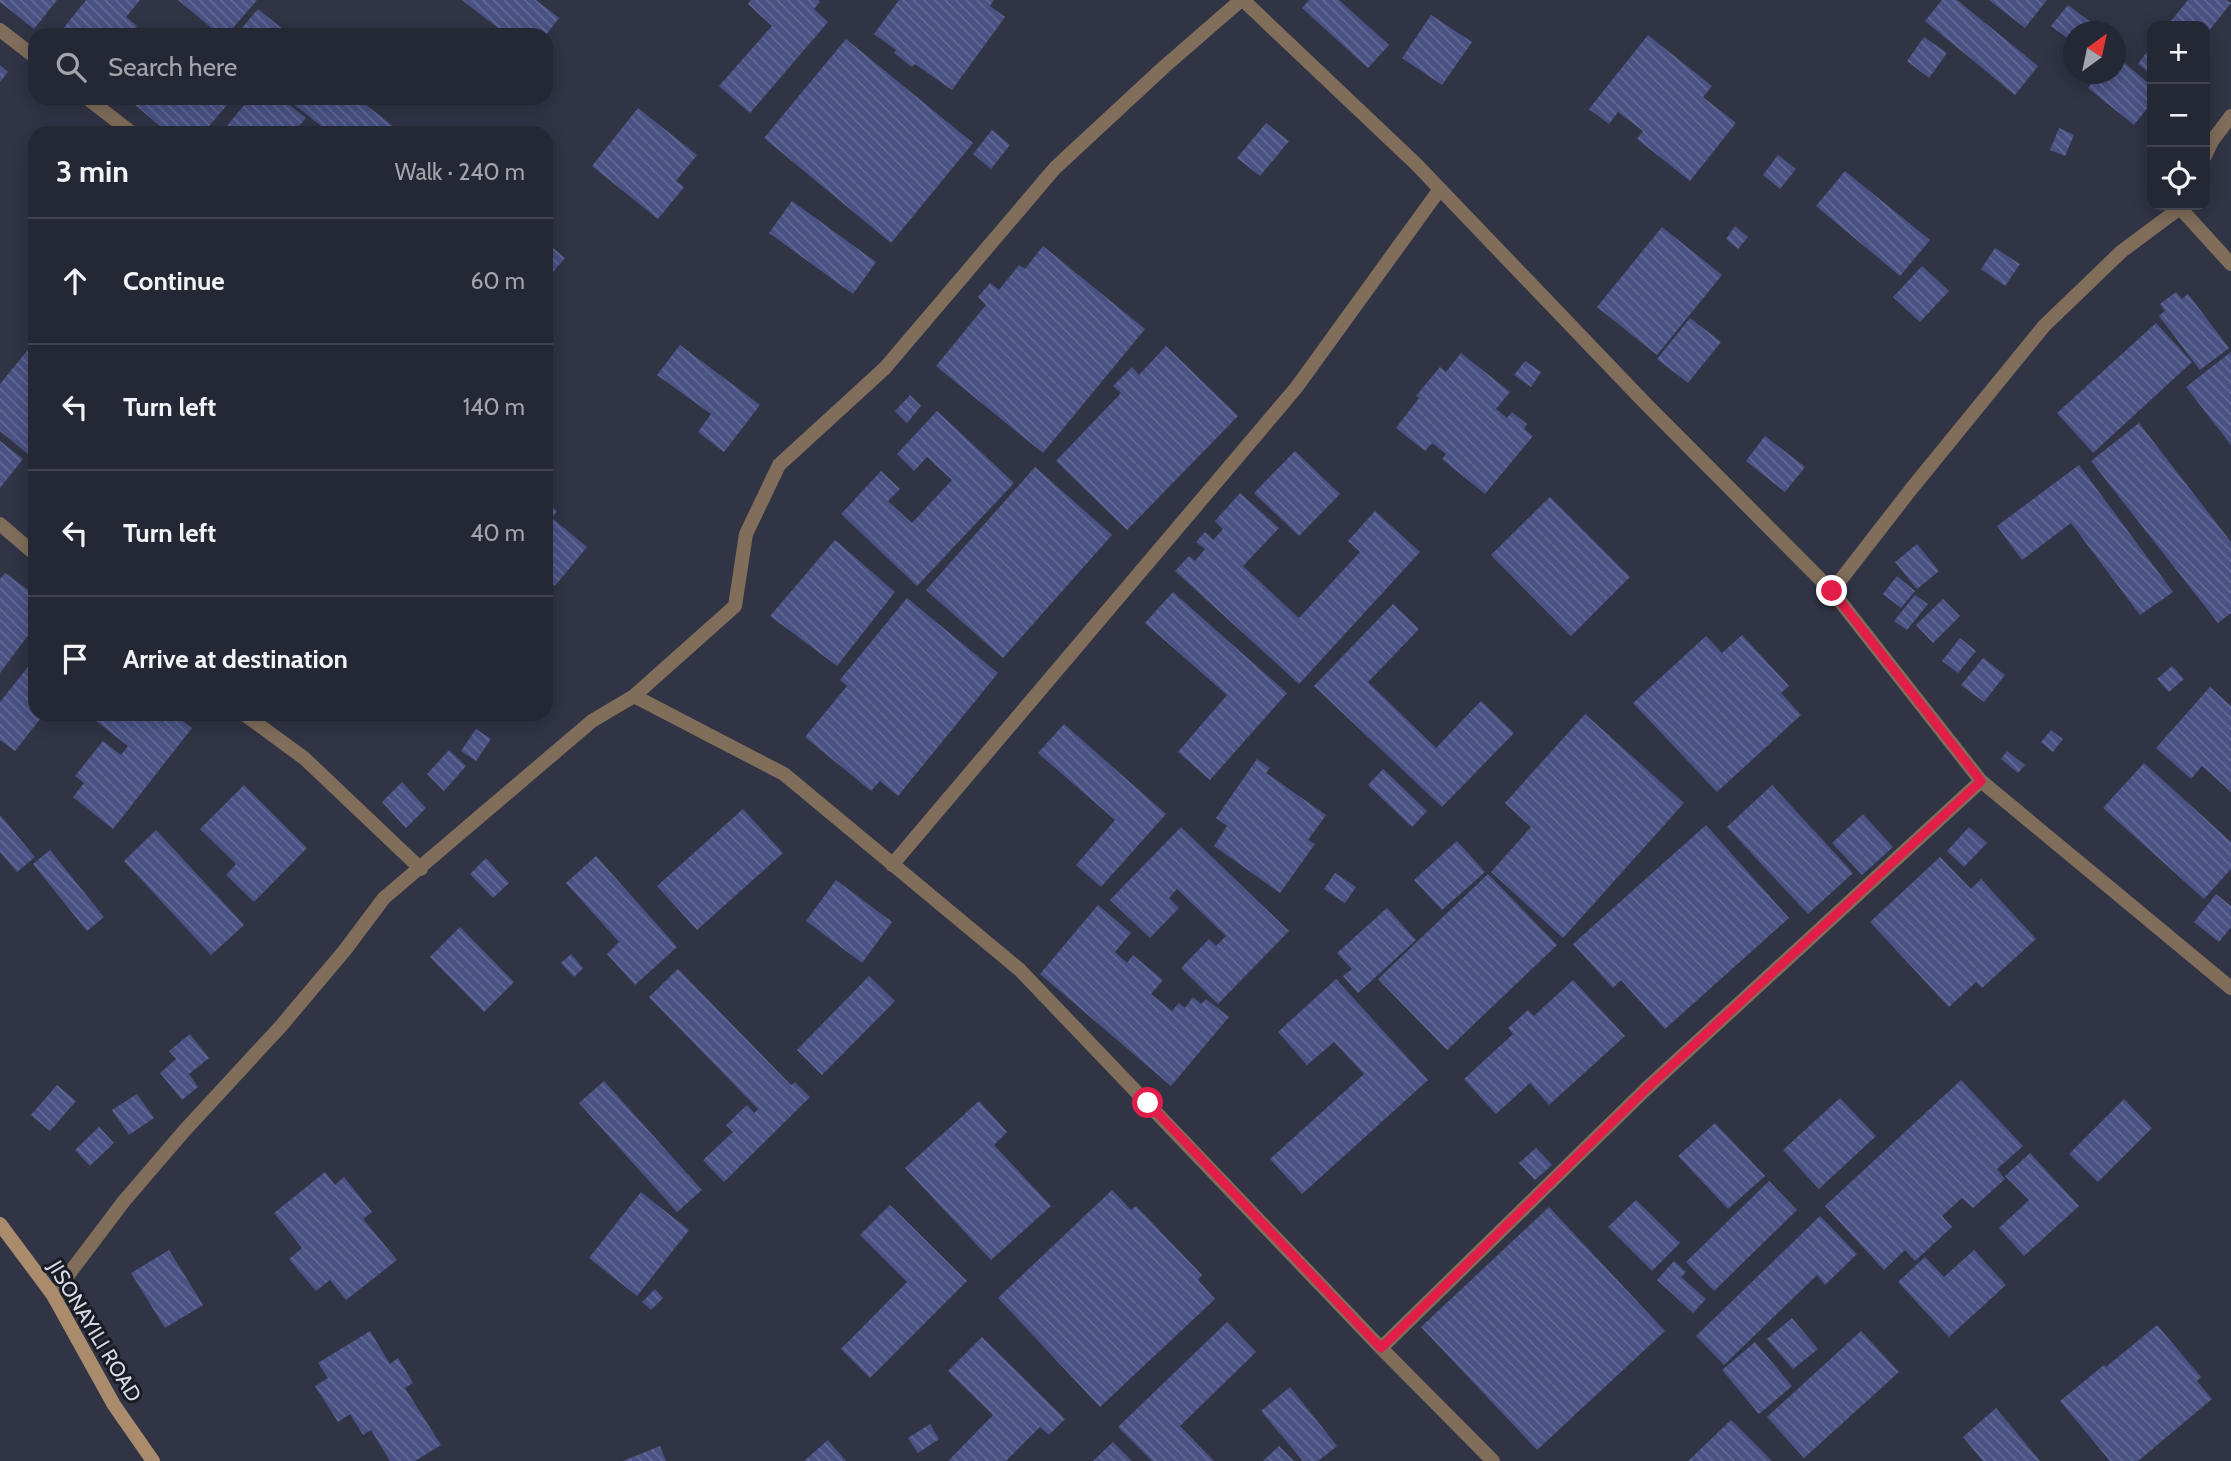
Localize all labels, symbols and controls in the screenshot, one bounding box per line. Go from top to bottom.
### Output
north arrow [2063,21,2126,84]
map controls [2147,21,2210,210]
button: + [2147,21,2210,84]
search box [28,28,553,105]
icon: search [52,48,90,86]
text: Search here [108,51,237,83]
button: − [2147,84,2210,147]
button: locate [2147,147,2210,210]
text: 3 min [56,153,129,190]
text: Walk · 240 m [395,158,525,186]
icon: ahead [56,262,94,300]
text: Continue [123,265,225,297]
text: 60 m [471,267,525,295]
icon: left [56,388,94,426]
text: Turn left [123,391,216,423]
text: 140 m [463,393,525,421]
icon: left [56,514,94,552]
text: Turn left [123,517,216,549]
text: 40 m [470,519,525,547]
route end [1816,575,1847,606]
icon: arrive [56,640,94,678]
text: Arrive at destination [123,643,348,675]
route start [1132,1087,1163,1118]
street label: JISONAYILI ROAD [43,1255,147,1406]

